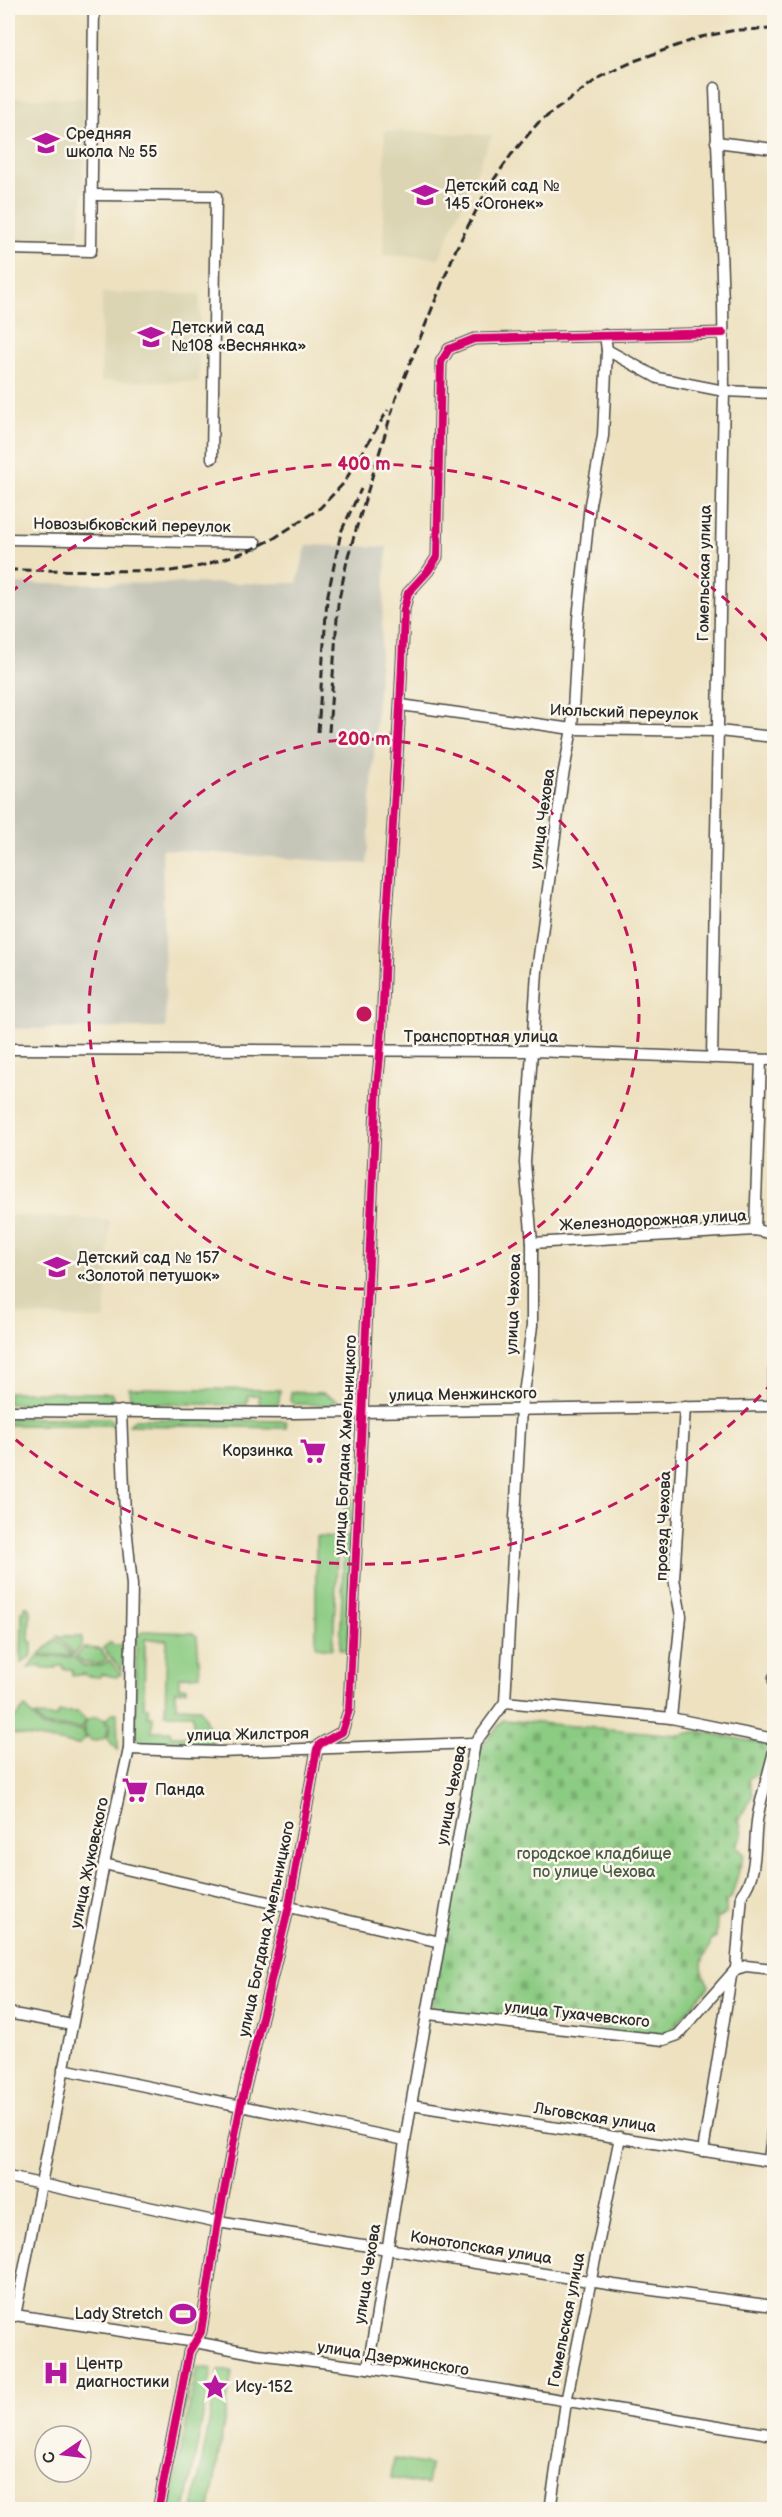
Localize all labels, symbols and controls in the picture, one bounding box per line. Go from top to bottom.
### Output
place label: Средняя школа № 55 [66,125,157,162]
school or university icon: Средняя школа № 55 [31,128,61,158]
place label: Детский сад № 145 «Огонек» [445,177,560,214]
school or university icon: Детский сад № 145 «Огонек» [410,180,440,210]
place label: Детский сад №108 «Веснянка» [171,319,306,356]
school or university icon: Детский сад №108 «Веснянка» [136,322,166,352]
text: 400 m [337,454,391,475]
street label: Гомельская улица [694,504,716,641]
street label: Новозыбковский переулок [33,515,232,537]
street label: Июльский переулок [549,701,699,725]
text: 200 m [337,729,391,750]
street label: улица Чехова [527,767,560,871]
centre of rings [354,1004,374,1024]
street label: Транспортная улица [404,1028,559,1047]
street label: Железнодорожная улица [559,1207,748,1235]
place label: Детский сад № 157 «Золотой петушок» [77,1249,220,1286]
school or university icon: Детский сад № 157 «Золотой петушок» [42,1252,72,1282]
street label: улица Чехова [503,1252,525,1355]
street label: улица Богдана Хмельницкого [331,1334,361,1556]
street label: улица Менжинского [389,1384,537,1406]
supermarket icon: Корзинка [298,1436,328,1466]
place label: Корзинка [222,1442,294,1461]
street label: проезд Чехова [653,1470,675,1581]
street label: улица Жилстроя [187,1724,309,1746]
street label: улица Чехова [433,1743,471,1847]
supermarket icon: Панда [120,1775,150,1805]
place label: Панда [155,1781,205,1800]
street label: улица Жуковского [67,1796,113,1930]
street label: улица Богдана Хмельницкого [235,1819,299,2039]
park label: городское кладбище по улице Чехова [516,1845,672,1882]
street label: улица Тухачевского [503,1998,651,2032]
street label: Льговская улица [531,2099,658,2137]
street label: улица Чехова [351,2222,385,2326]
street label: Конотопская улица [409,2227,554,2269]
street label: Гомельская улица [545,2251,589,2389]
sports icon: Lady Stretch [168,2299,198,2329]
place label: Lady Stretch [75,2305,163,2324]
street label: улица Дзержинского [316,2338,470,2380]
place label: Центр диагностики [76,2355,169,2392]
hospital icon: Центр диагностики [41,2358,71,2388]
place icon: Ису-152 [200,2372,230,2402]
place label: Ису-152 [235,2378,293,2397]
north arrow [33,2424,93,2484]
text: С [39,2450,60,2465]

